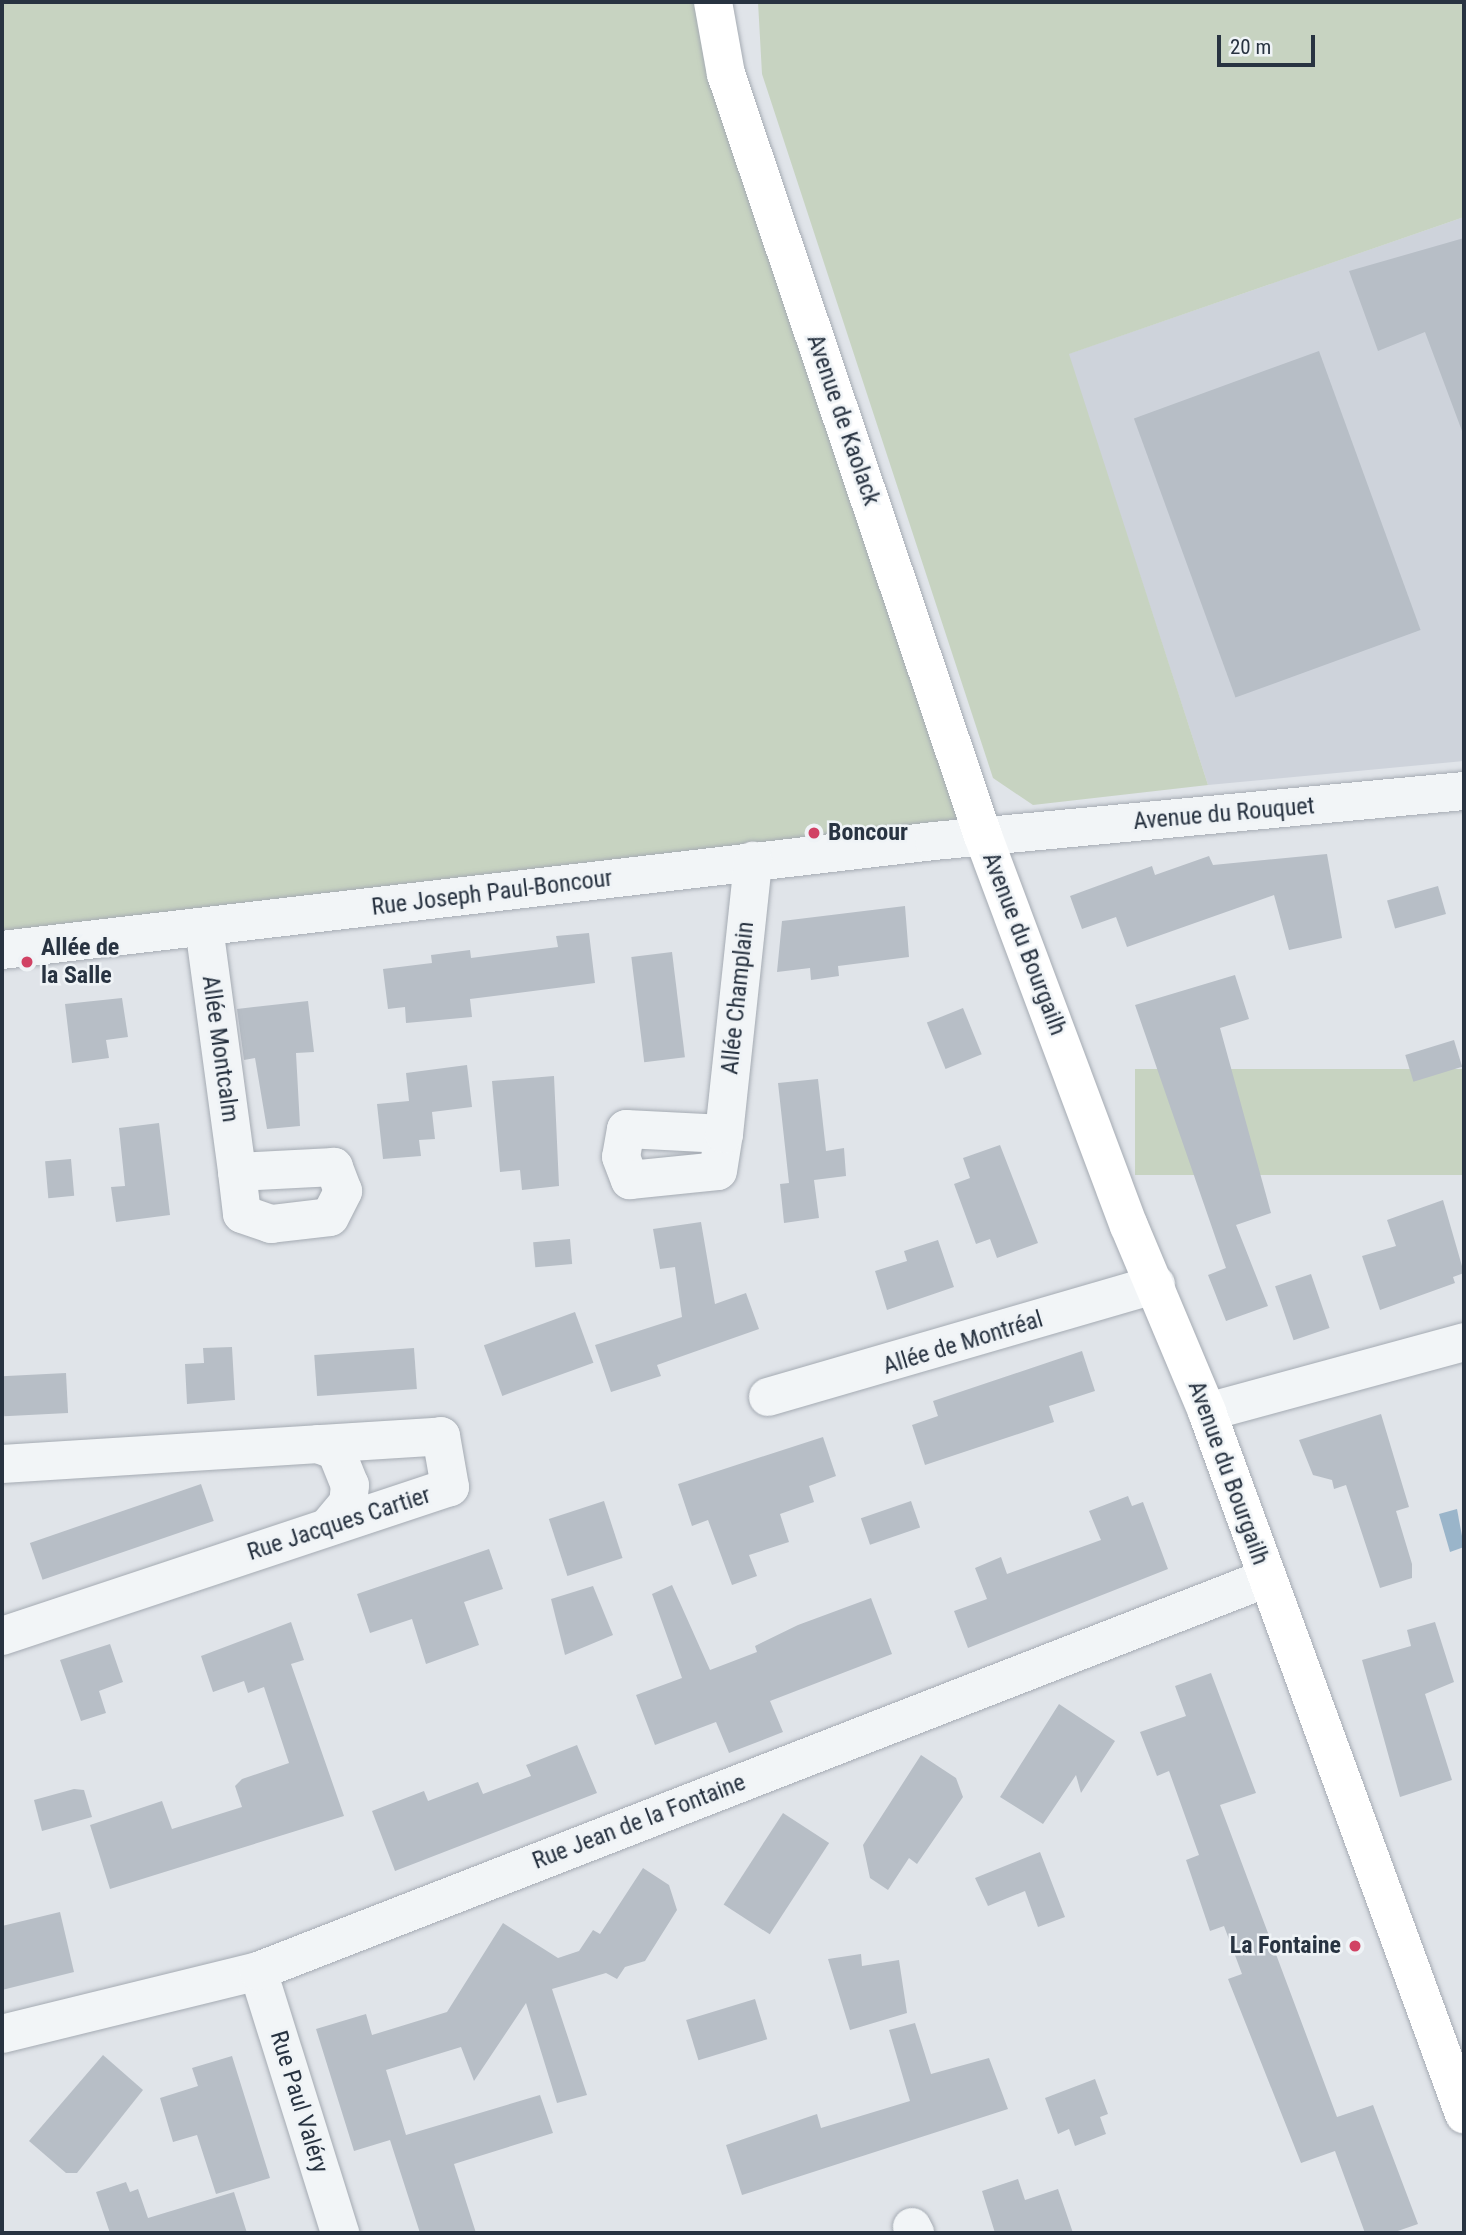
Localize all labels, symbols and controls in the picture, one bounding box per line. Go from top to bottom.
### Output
scale bar [1221,21,1319,65]
text: 20 m [1230,35,1271,59]
street label: Avenue de Kaolack [800,331,886,509]
street label: Avenue du Rouquet [1132,792,1316,836]
place label: Boncour [828,819,908,847]
marker: Boncour [806,825,822,841]
street label: Avenue du Bourgailh [976,849,1072,1039]
street label: Rue Joseph Paul-Boncour [370,864,614,922]
street label: Allée Champlain [716,920,760,1076]
place label: Allée de la Salle [41,934,119,990]
marker: Allée de la Salle [19,954,35,970]
street label: Allée Montcalm [195,974,245,1124]
street label: Allée de Montréal [880,1305,1046,1381]
street label: Avenue du Bourgailh [1181,1377,1275,1569]
street label: Rue Jacques Cartier [244,1481,434,1567]
street label: Rue Jean de la Fontaine [528,1768,750,1876]
place label: La Fontaine [1230,1932,1341,1960]
marker: La Fontaine [1347,1938,1363,1954]
street label: Rue Paul Valéry [264,2027,334,2177]

